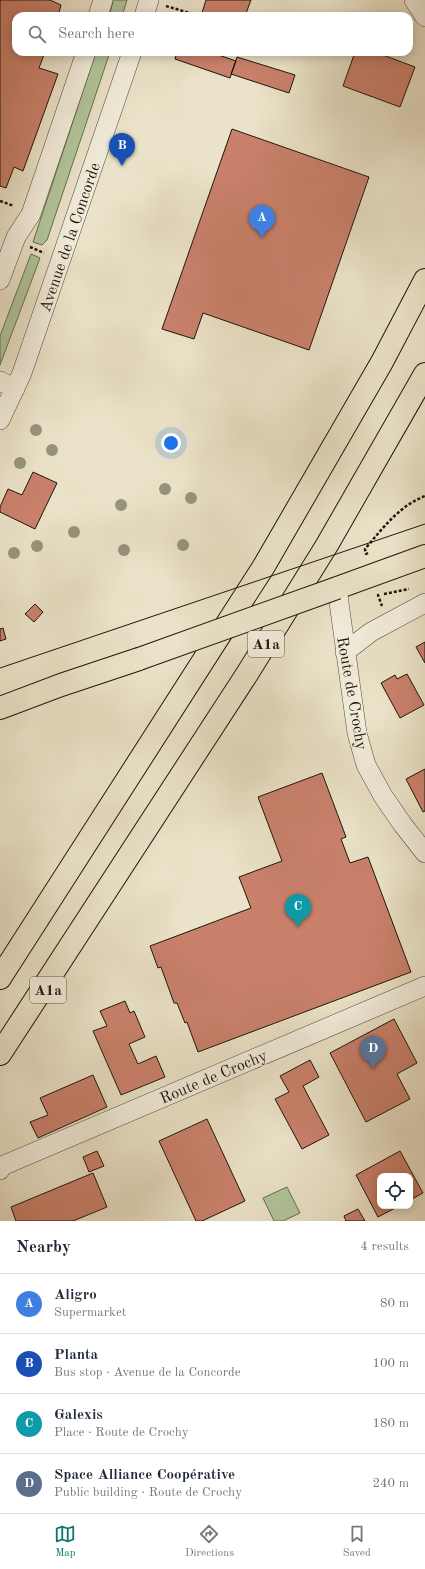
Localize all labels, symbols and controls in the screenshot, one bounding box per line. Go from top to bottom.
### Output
search box [12,12,413,56]
icon: search [26,23,48,45]
text: Search here [58,27,135,42]
pin: B [109,133,135,166]
street label: Avenue de la Concorde [38,161,104,314]
pin: A [249,205,275,238]
your location [161,433,181,453]
road number: A1a [248,631,284,657]
street label: Route de Crochy [333,635,369,752]
pin: C [285,894,311,927]
road number: A1a [30,977,66,1003]
pin: D [360,1036,386,1069]
street label: Route de Crochy [158,1048,270,1108]
map controls [377,1173,413,1209]
button: locate [377,1173,413,1209]
text: Nearby [16,1239,71,1256]
text: 4 results [360,1240,409,1253]
text: Aligro [54,1288,97,1303]
text: A [24,1297,34,1310]
text: 80 m [380,1297,409,1310]
text: Supermarket [54,1306,126,1319]
text: Planta [54,1348,98,1363]
text: B [24,1357,34,1370]
text: 100 m [372,1357,409,1370]
text: Bus stop · Avenue de la Concorde [54,1366,241,1379]
text: Galexis [54,1408,103,1423]
text: C [25,1417,33,1430]
text: 180 m [372,1417,409,1430]
text: Place · Route de Crochy [54,1426,189,1439]
text: Space Alliance Coopérative [54,1468,235,1483]
text: D [24,1477,34,1490]
text: 240 m [372,1477,409,1490]
text: Public building · Route de Crochy [54,1486,242,1499]
tab: Map [54,1523,76,1561]
tab: Directions [185,1523,234,1561]
tab: Saved [343,1523,371,1561]

